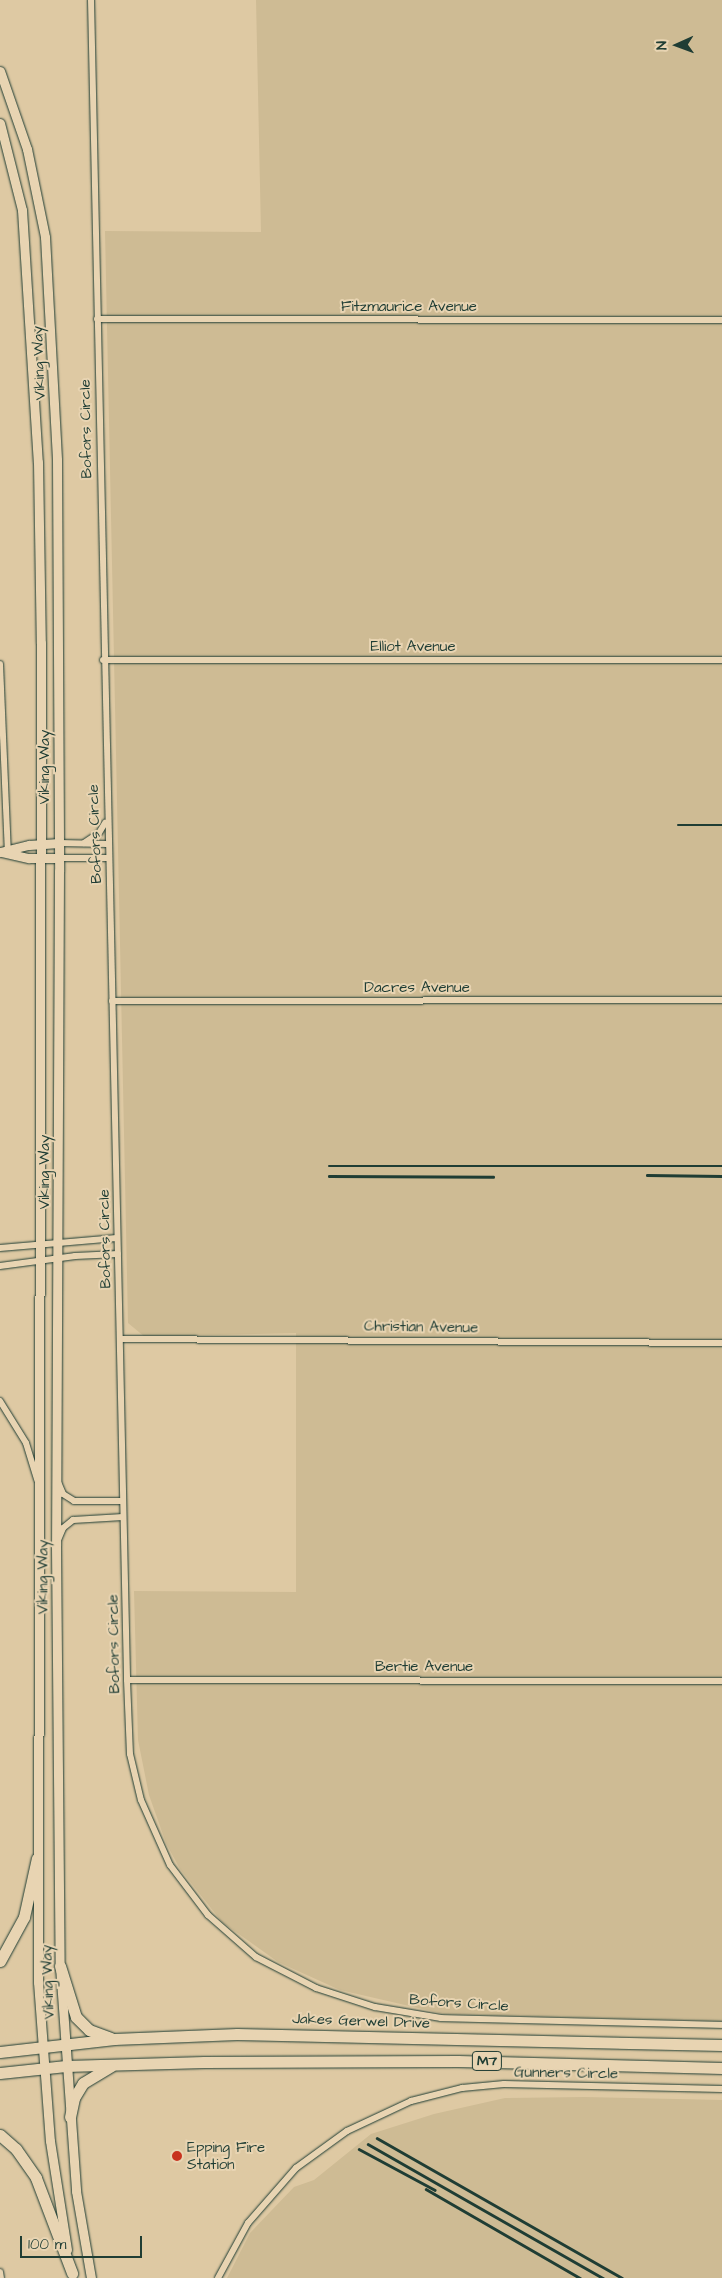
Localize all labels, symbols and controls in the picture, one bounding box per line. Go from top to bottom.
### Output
north arrow [652,20,702,70]
text: N [652,41,672,50]
street label: Fitzmaurice Avenue [341,298,477,316]
street label: Viking Way [29,326,49,400]
street label: Bofors Circle [76,379,96,479]
street label: Elliot Avenue [370,638,456,656]
street label: Viking Way [36,730,54,804]
street label: Bofors Circle [84,784,106,884]
street label: Dacres Avenue [364,979,470,997]
street label: Viking Way [36,1135,54,1209]
street label: Bofors Circle [95,1189,115,1289]
street label: Christian Avenue [364,1317,478,1337]
street label: Viking Way [34,1540,52,1614]
street label: Bofors Circle [104,1594,124,1694]
street label: Bertie Avenue [375,1658,473,1676]
street label: Viking Way [38,1945,58,2019]
street label: Bofors Circle [409,1991,509,2015]
street label: Jakes Gerwel Drive [292,2010,430,2032]
road number: M7 [471,2050,503,2072]
street label: Gunners Circle [514,2063,618,2083]
place label: Epping Fire Station [187,2138,265,2173]
marker: Epping Fire Station [171,2150,183,2162]
scale bar [22,2226,145,2258]
text: 100 m [28,2234,67,2255]

